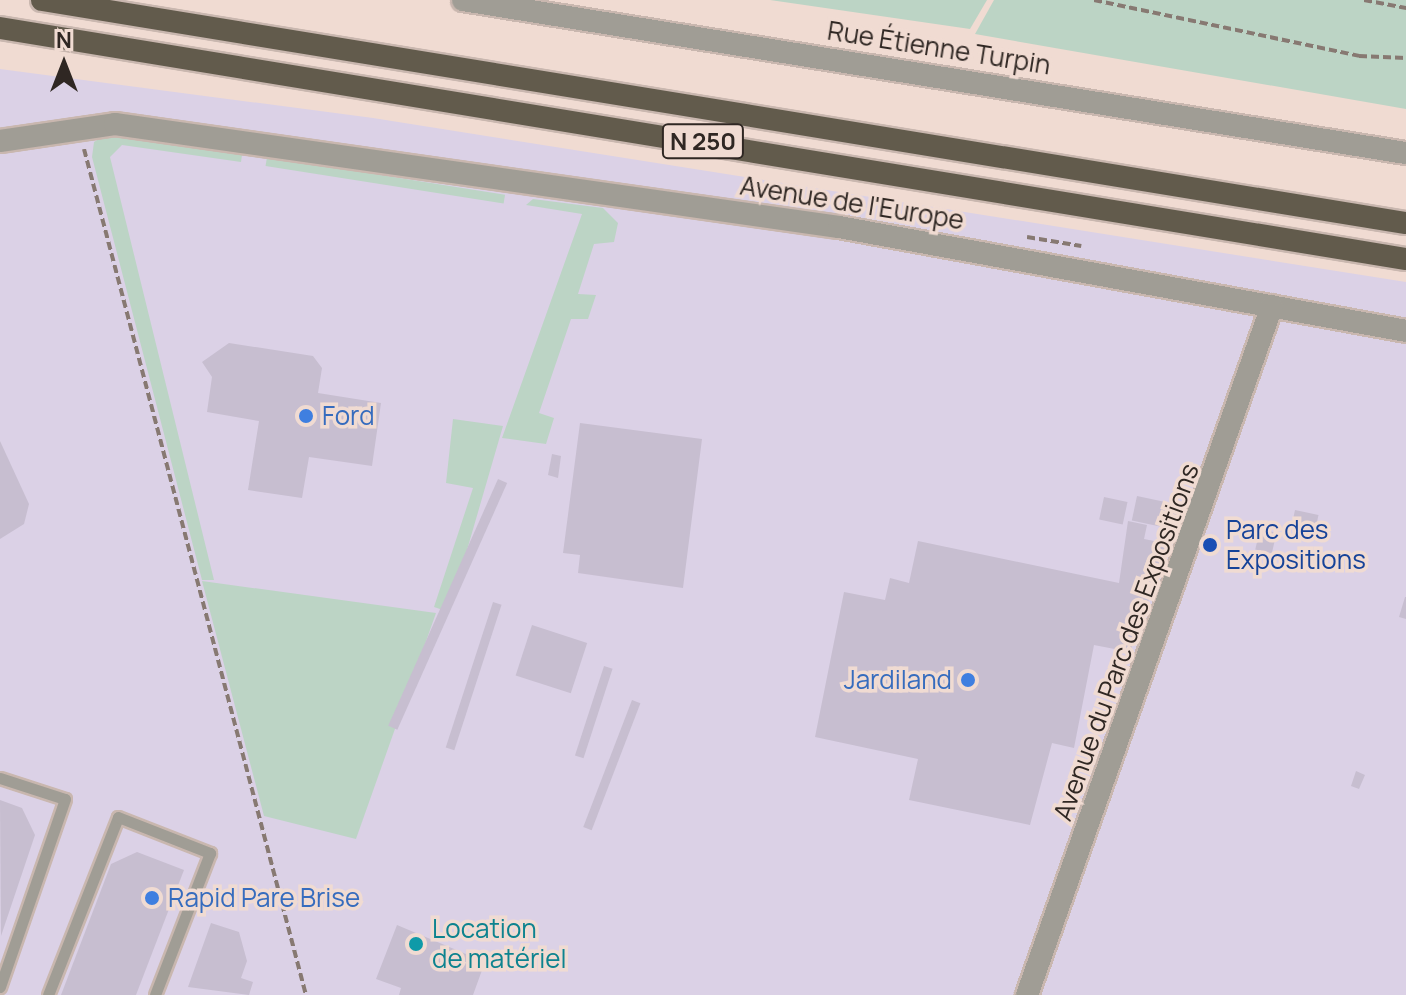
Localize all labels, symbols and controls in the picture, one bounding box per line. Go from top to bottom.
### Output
street label: Rue Étienne Turpin [825,15,1053,81]
north arrow [24,24,104,104]
text: N [56,25,72,55]
road number: N 250 [661,121,745,161]
street label: Avenue de l'Europe [738,170,966,236]
place label: Ford [322,400,375,432]
marker: Ford [297,407,315,425]
street label: Avenue du Parc des Expositions [1047,459,1205,825]
place label: Parc des Expositions [1226,514,1366,576]
marker: Parc des Expositions [1201,536,1219,554]
place label: Jardiland [844,664,952,696]
marker: Jardiland [959,671,977,689]
place label: Rapid Pare Brise [168,882,360,914]
marker: Rapid Pare Brise [143,889,161,907]
place label: Location de matériel [432,913,567,974]
marker: Location de matériel [407,935,425,953]

